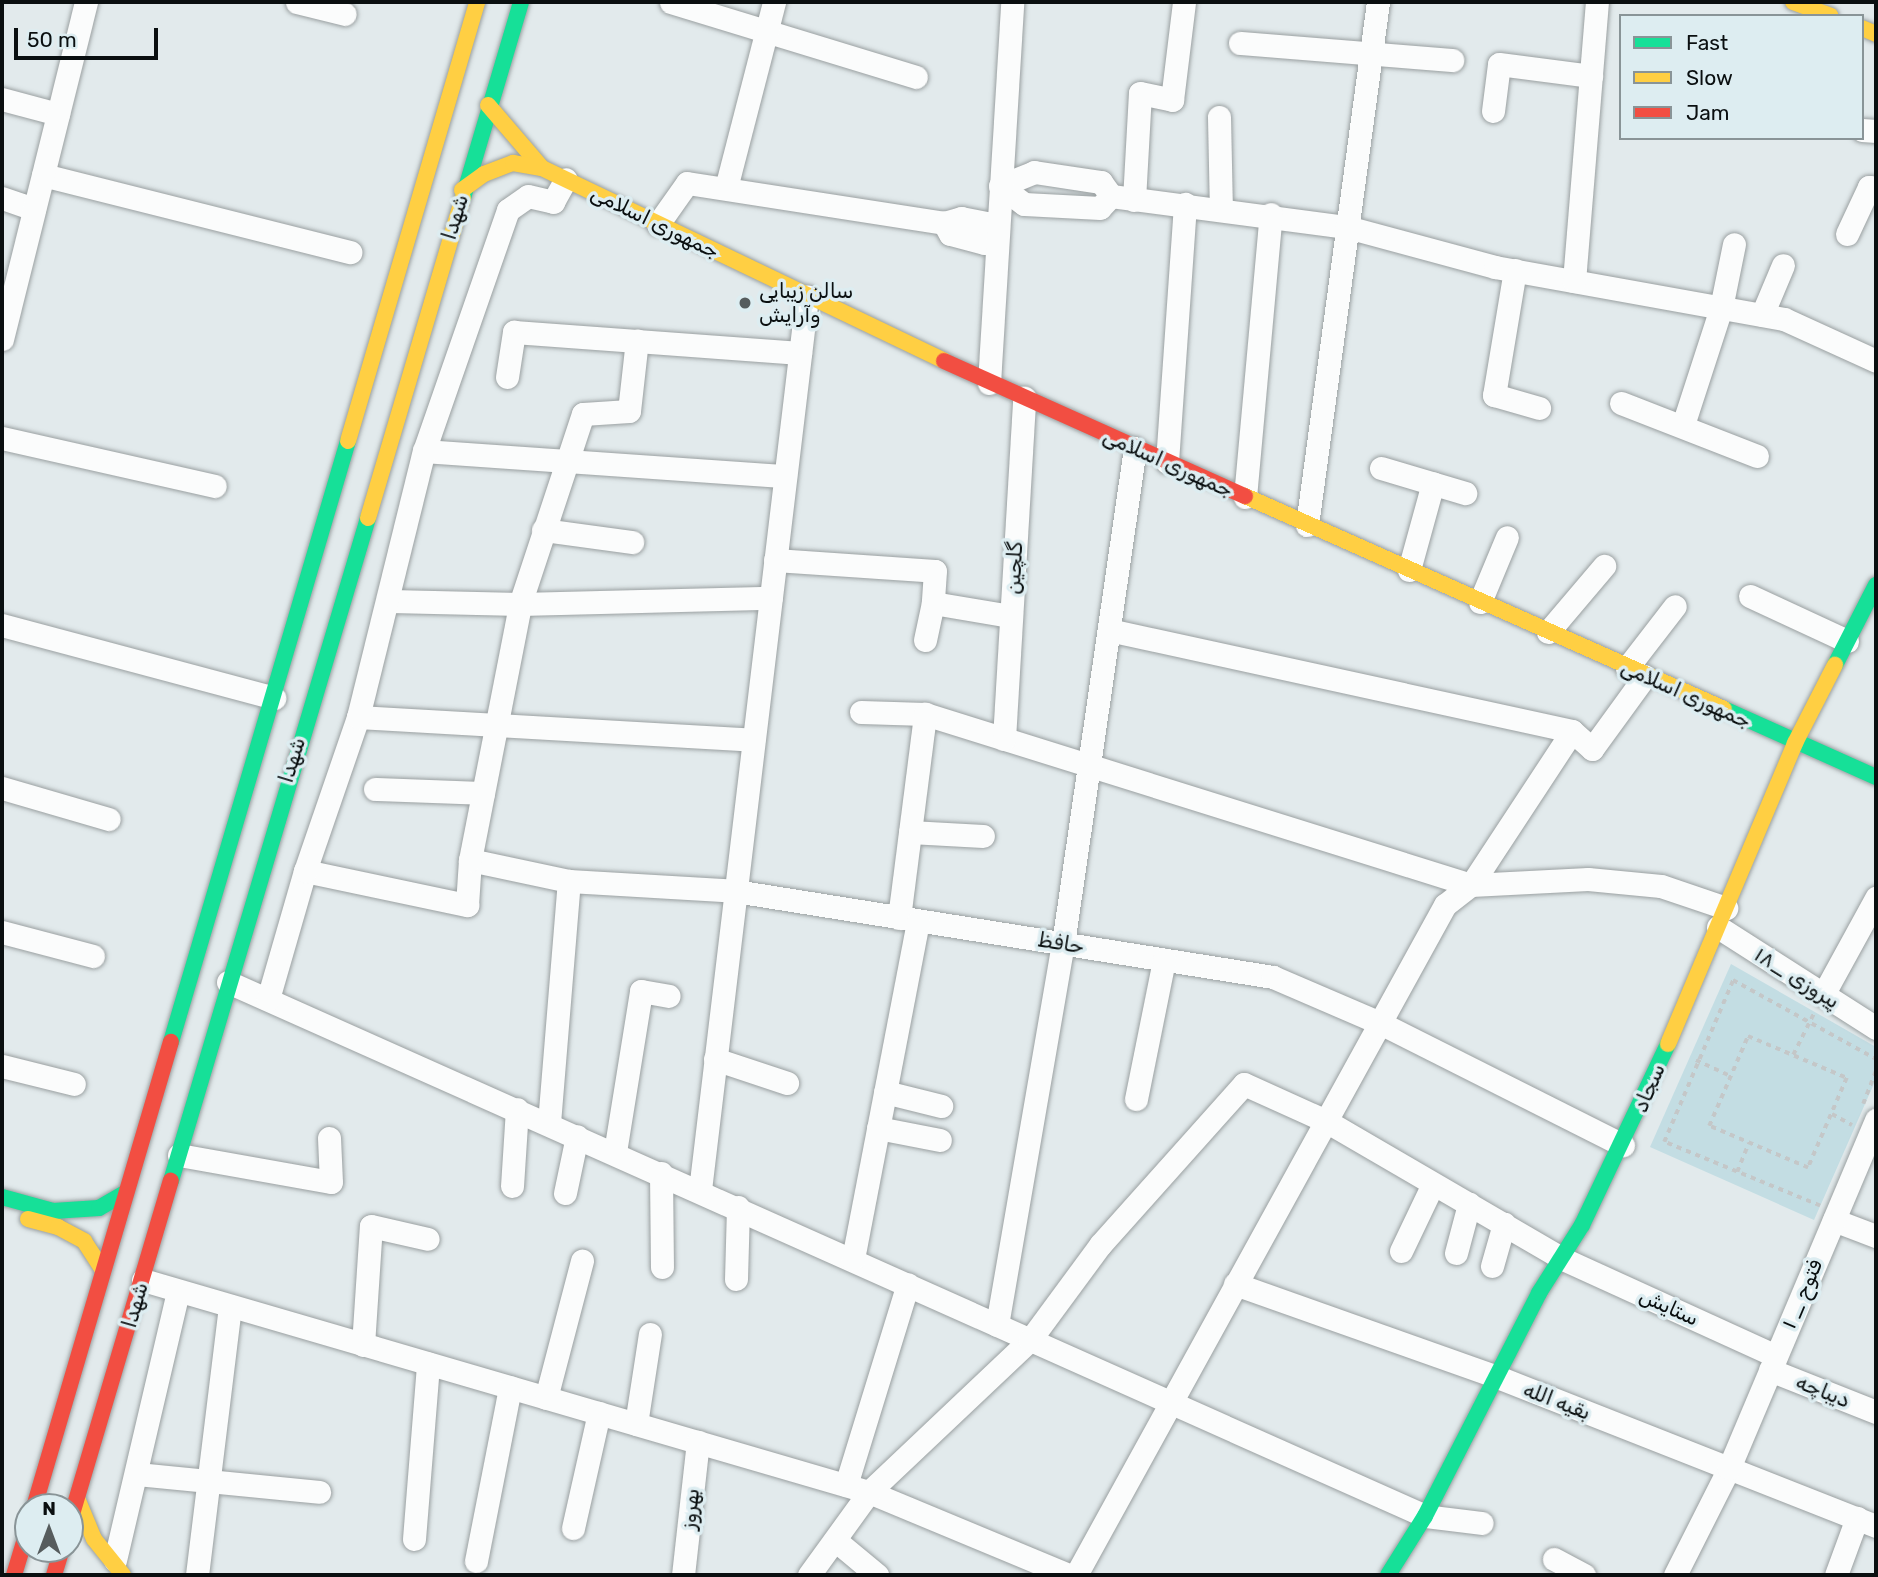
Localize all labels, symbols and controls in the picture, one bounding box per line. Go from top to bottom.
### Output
scale bar [18,14,161,58]
legend [1619,14,1864,140]
text: 50 m [27,27,77,52]
text: Fast [1686,30,1728,55]
text: Slow [1686,65,1733,90]
text: Jam [1686,100,1730,125]
street label: جمهوری اسلامی [587,180,723,264]
street label: شهدا [436,191,474,243]
place label: سالن زیبایی وآرایش [759,278,853,328]
marker: سالن زیبایی وآرایش [737,295,753,311]
street label: جمهوری اسلامی [1099,423,1237,503]
street label: گلچین [1000,541,1028,595]
street label: جمهوری اسلامی [1617,654,1755,734]
street label: شهدا [273,734,311,786]
street label: حافظ [1036,927,1086,959]
street label: پیروزی _۱۸ [1750,942,1844,1014]
street label: سجاد [1628,1060,1670,1116]
street label: فتوح _ ۱ [1776,1255,1828,1333]
street label: شهدا [117,1279,153,1331]
street label: ستایش [1635,1283,1703,1331]
street label: دیباچه [1792,1369,1854,1413]
street label: بقیه الله [1520,1377,1594,1425]
street label: بهروز [675,1487,705,1531]
north arrow [14,1493,84,1563]
text: N [42,1497,56,1520]

